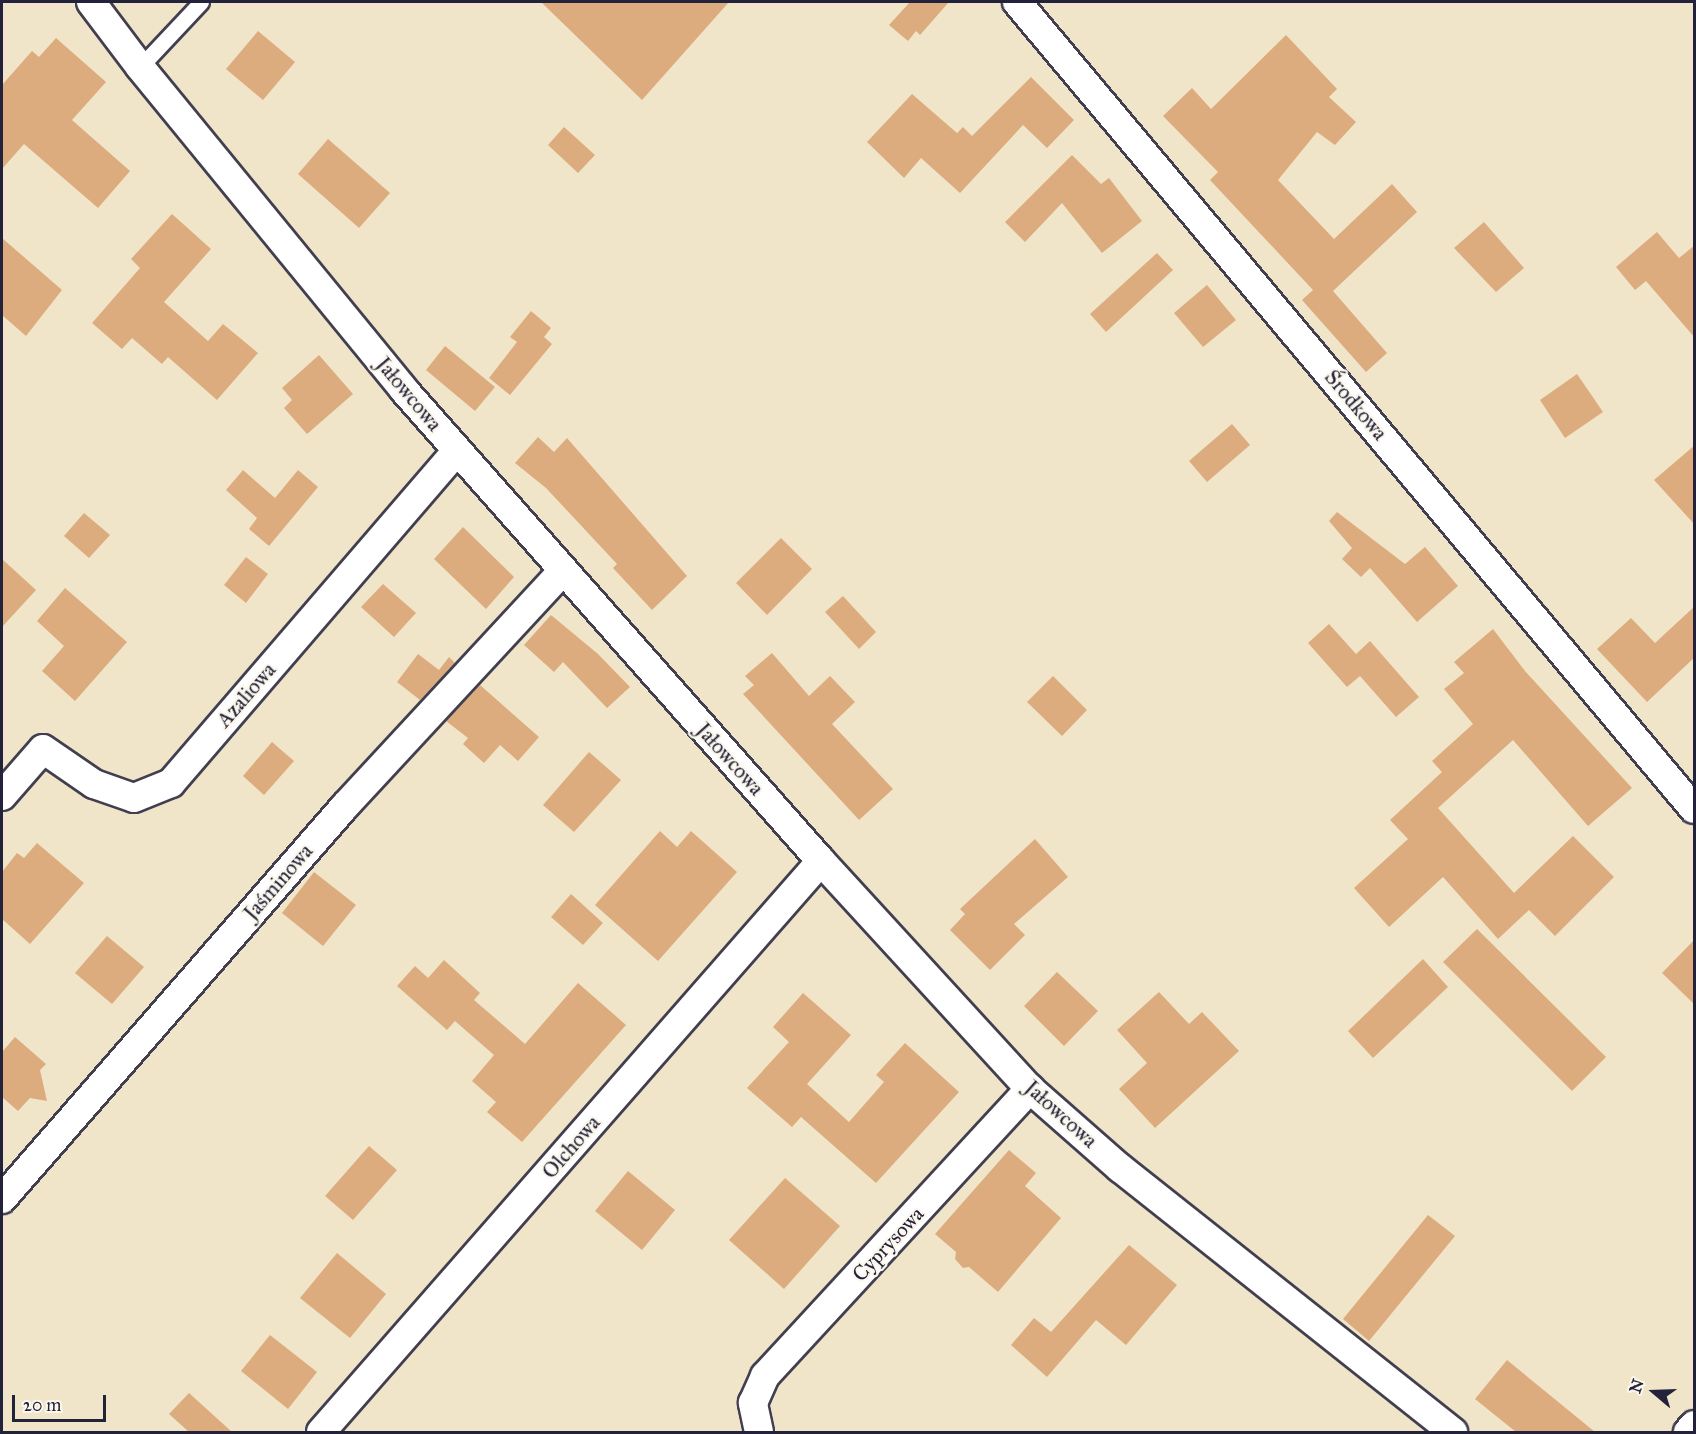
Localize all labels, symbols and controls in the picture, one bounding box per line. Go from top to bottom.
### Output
street label: Jałowcowa [371,352,447,436]
street label: Środkowa [1319,365,1393,445]
street label: Azaliowa [211,658,281,732]
street label: Jałowcowa [691,718,769,800]
street label: Jaśminowa [238,839,318,925]
street label: Jałowcowa [1020,1075,1102,1153]
street label: Olchowa [537,1110,605,1184]
street label: Cyprysowa [847,1201,929,1287]
north arrow [1624,1362,1684,1422]
text: N [1625,1376,1648,1395]
scale bar [15,1383,110,1421]
text: 20 m [23,1394,61,1416]

